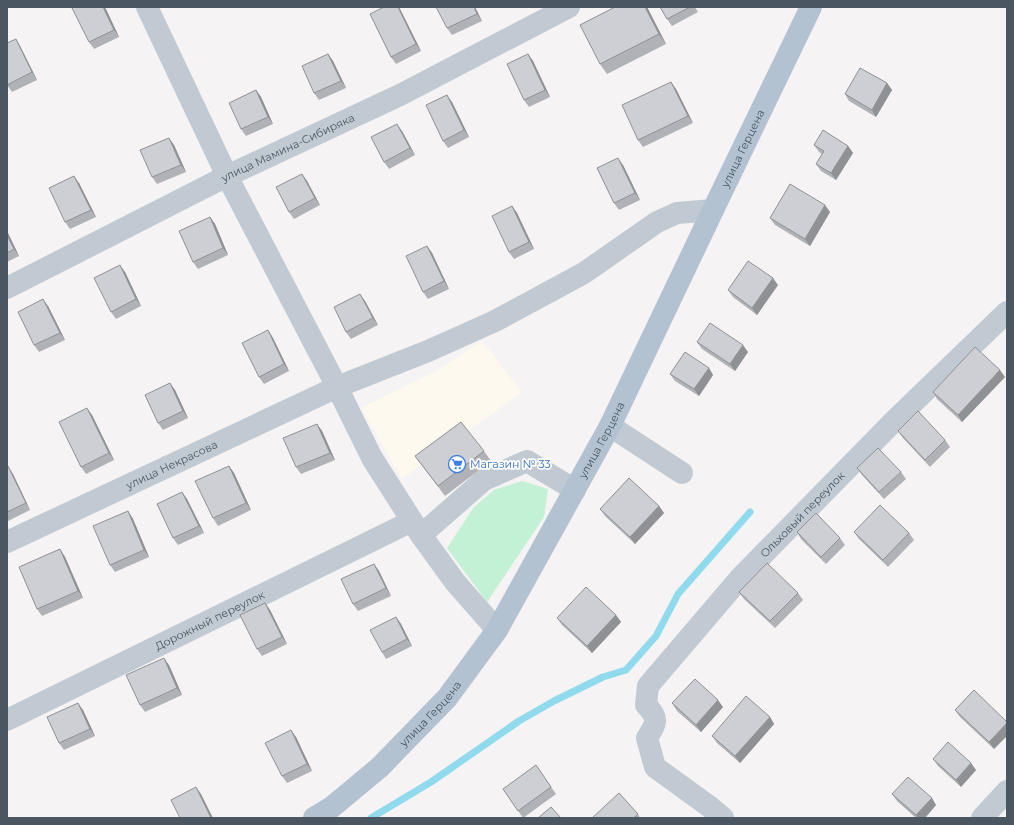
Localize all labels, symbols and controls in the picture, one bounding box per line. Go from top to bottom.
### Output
street label: улица Герцена [718,107,767,191]
street label: улица Мамина-Сибиряка [218,110,357,185]
street label: улица Герцена [575,399,628,482]
street label: улица Некрасова [123,437,220,493]
supermarket icon: Магазин № 33 [447,454,467,474]
place label: Магазин № 33 [470,457,551,471]
street label: Ольховый переулок [757,468,848,560]
street label: Дорожный переулок [153,587,267,653]
street label: улица Герцена [396,678,464,750]

